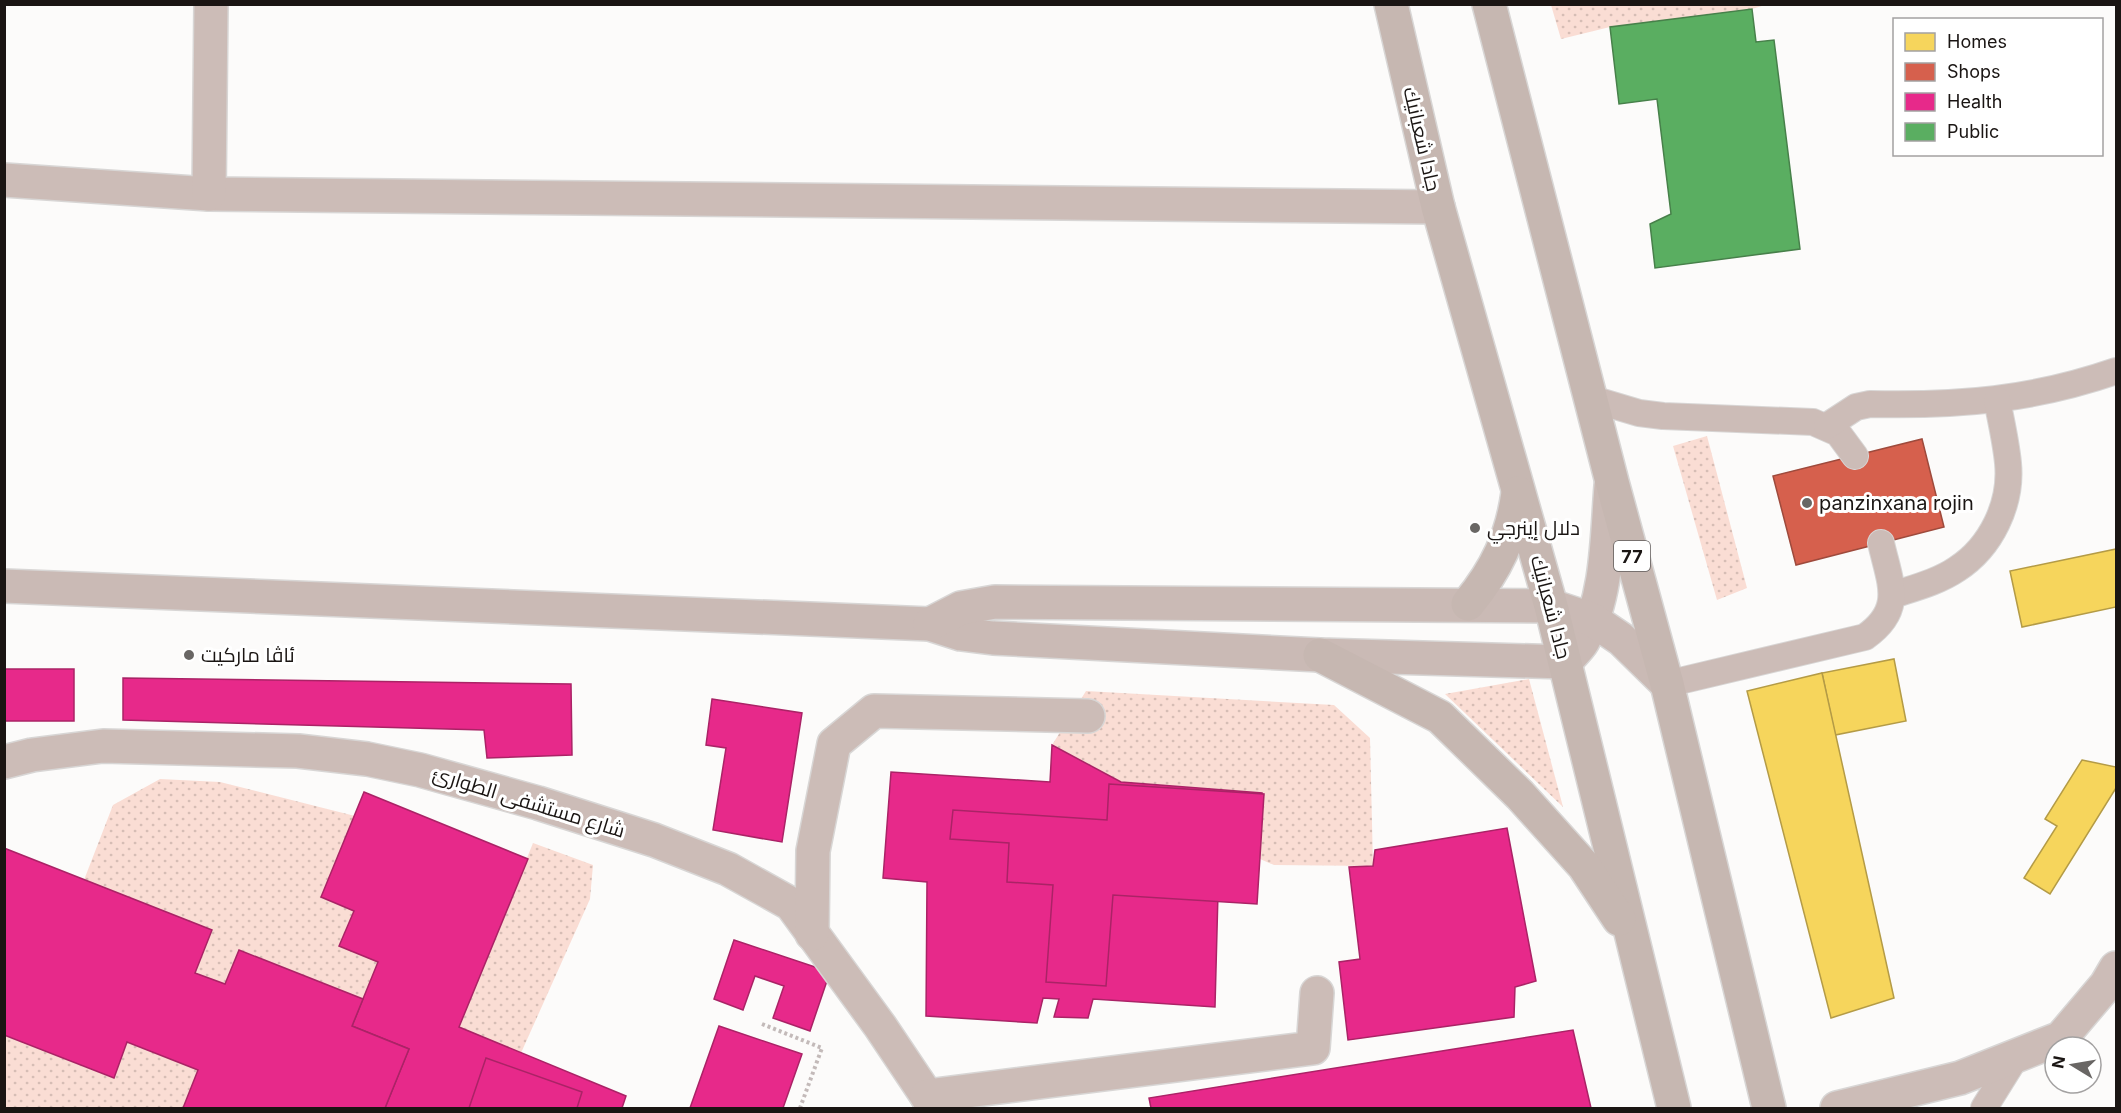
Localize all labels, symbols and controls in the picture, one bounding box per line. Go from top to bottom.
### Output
legend [1893,18,2103,156]
text: Homes [1947,31,2007,52]
text: Shops [1947,61,2001,82]
street label: جادا شعبانيك [1398,85,1446,193]
text: Health [1947,91,2002,112]
text: Public [1947,121,1999,142]
place label: panzinxana rojin [1819,491,1974,515]
marker: panzinxana rojin [1800,496,1814,510]
place label: دلال إينرجي [1487,516,1580,544]
marker: دلال إينرجي [1468,521,1482,535]
road number: 77 [1614,541,1650,571]
street label: جادا شعبانيك [1526,553,1576,661]
place label: ئاڤا ماركيت [201,643,295,667]
marker: ئاڤا ماركيت [182,648,196,662]
street label: شارع مستشفى الطوارئ [429,761,628,845]
north arrow [2043,1035,2103,1095]
text: N [2047,1054,2069,1070]

